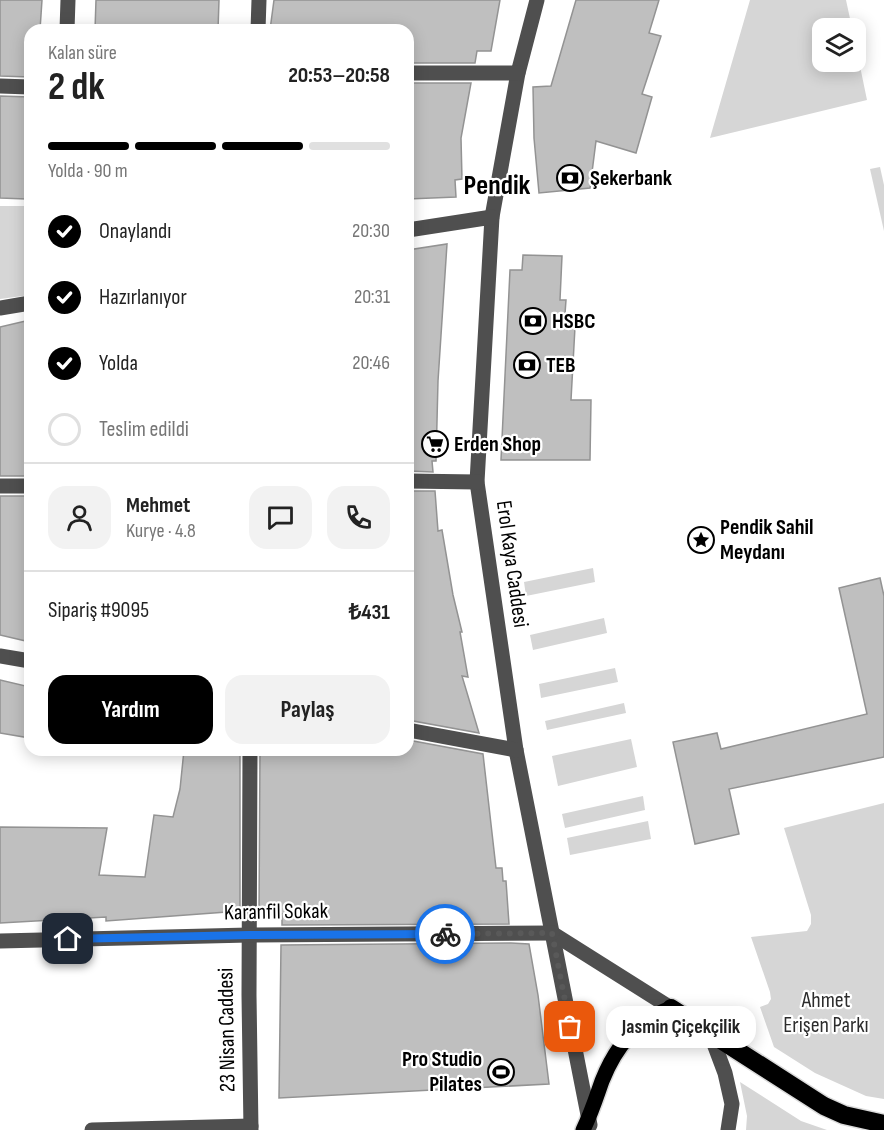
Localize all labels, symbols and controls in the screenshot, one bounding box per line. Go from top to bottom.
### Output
map controls [812,18,866,72]
button: layers [812,18,866,72]
text: Kalan süre [48,41,117,65]
text: 20:53–20:58 [288,62,390,89]
text: 2 dk [48,64,105,111]
text: Yolda · 90 m [48,159,128,183]
bank icon: Şekerbank [555,163,585,193]
place label: Şekerbank [590,165,673,192]
district label: Pendik [464,169,531,202]
icon: check [48,215,81,248]
text: Onaylandı [99,218,171,245]
text: 20:30 [352,219,390,243]
icon: check [48,281,81,314]
text: Hazırlanıyor [99,284,187,311]
text: 20:31 [354,285,390,309]
bank icon: HSBC [518,306,548,336]
place label: HSBC [552,308,595,335]
icon: check [48,347,81,380]
text: Yolda [99,350,138,377]
bank icon: TEB [512,350,542,380]
text: 20:46 [352,351,390,375]
place label: TEB [546,352,576,379]
text: Teslim edildi [99,416,189,443]
supermarket icon: Erden Shop [420,429,450,459]
place label: Erden Shop [454,431,541,458]
button: person [48,486,111,549]
button: chat [249,486,312,549]
button: phone [327,486,390,549]
text: Mehmet [126,492,190,519]
street label: Erol Kaya Caddesi [490,499,534,629]
place label: Pendik Sahil Meydanı [720,514,814,566]
text: Kurye · 4.8 [126,519,196,543]
place icon: Pendik Sahil Meydanı [686,525,716,555]
text: Sipariş #9095 [48,597,149,624]
text: ₺431 [349,599,390,626]
button: Yardım [48,675,213,744]
button: Paylaş [225,675,390,744]
street label: Karanfil Sokak [224,898,329,926]
courier [415,904,475,964]
pin [42,913,93,964]
icon: bike [429,918,462,951]
icon: home [51,922,84,955]
street label: 23 Nisan Caddesi [212,968,242,1092]
park label: Ahmet Erişen Parkı [783,987,869,1039]
pin [544,1001,595,1052]
callout: Jasmin Çiçekçilik [606,1006,756,1048]
icon: bag [553,1010,586,1043]
text: Jasmin Çiçekçilik [622,1015,740,1039]
place label: Pro Studio Pilates [402,1046,482,1098]
sports icon: Pro Studio Pilates [486,1057,516,1087]

